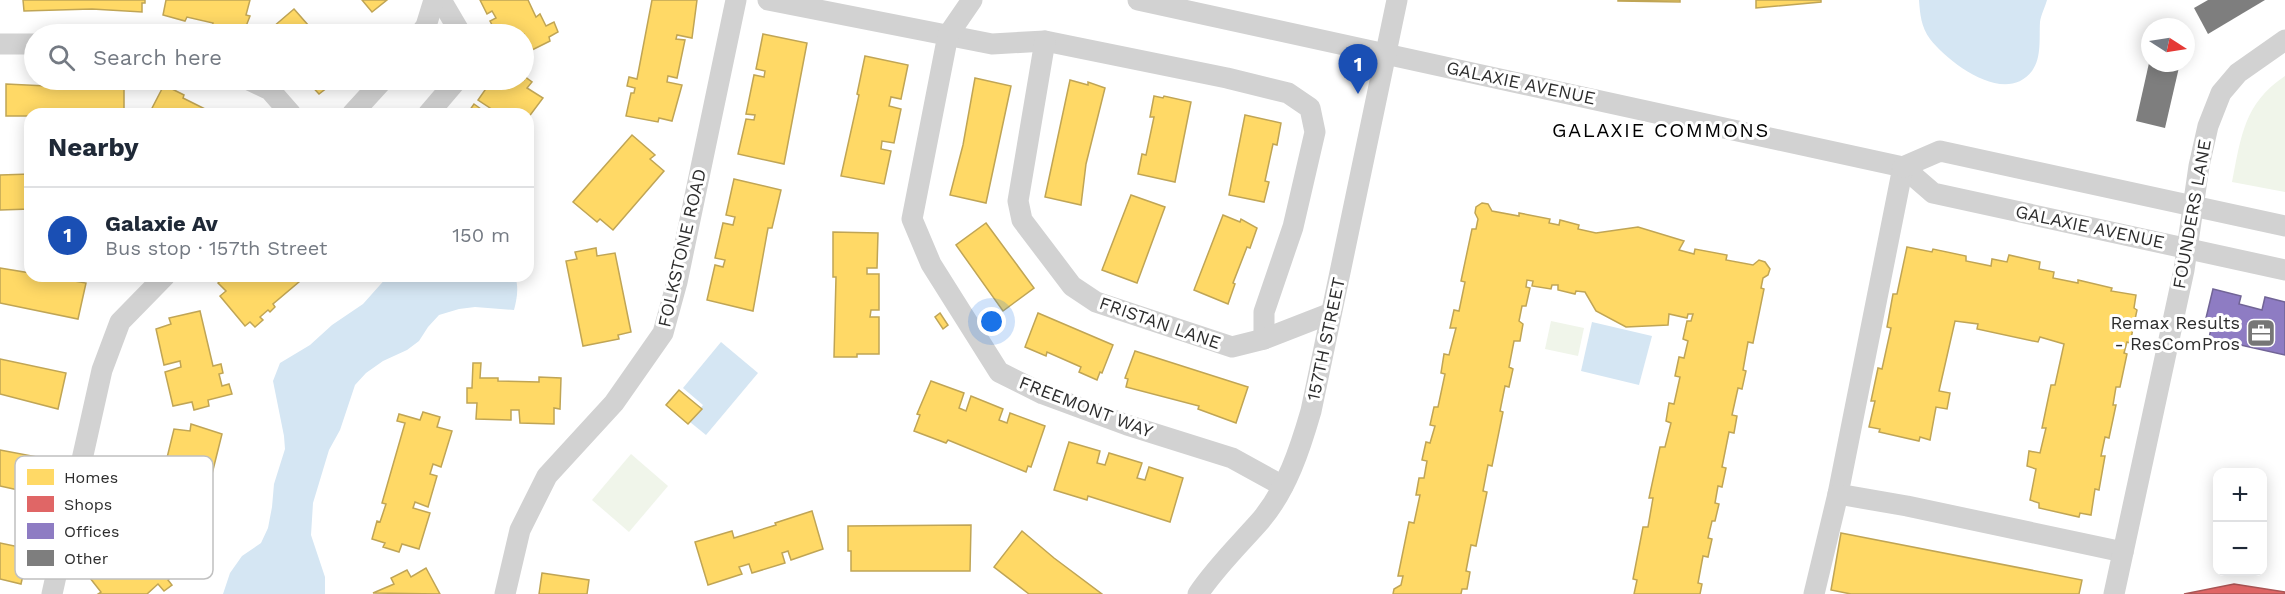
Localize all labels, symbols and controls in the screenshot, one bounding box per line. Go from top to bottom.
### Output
north arrow [2141,18,2195,72]
search box [24,24,534,90]
icon: search [45,41,78,74]
pin: 1 [1338,44,1378,94]
text: Search here [93,45,222,70]
street label: GALAXIE AVENUE [1445,56,1597,109]
district label: GALAXIE COMMONS [1552,118,1770,142]
text: Nearby [48,132,139,162]
street label: FOUNDERS LANE [2168,137,2215,290]
street label: FOLKSTONE ROAD [653,167,710,329]
street label: GALAXIE AVENUE [2014,200,2166,253]
text: Galaxie Av [105,211,218,236]
text: 1 [63,223,72,247]
text: 150 m [452,223,510,247]
text: Bus stop · 157th Street [105,236,327,260]
street label: 157TH STREET [1302,275,1349,402]
street label: FRISTAN LANE [1097,292,1224,353]
your location [977,307,1006,336]
place label: Remax Results - ResComPros [2110,312,2240,354]
office icon: Remax Results - ResComPros [2245,317,2277,349]
street label: FREEMONT WAY [1016,371,1157,442]
legend [15,456,213,579]
text: Homes [64,468,118,487]
map controls [2213,468,2267,576]
button: + [2213,468,2267,522]
text: Shops [64,495,112,514]
text: Offices [64,522,119,541]
button: − [2213,522,2267,576]
text: Other [64,549,109,568]

